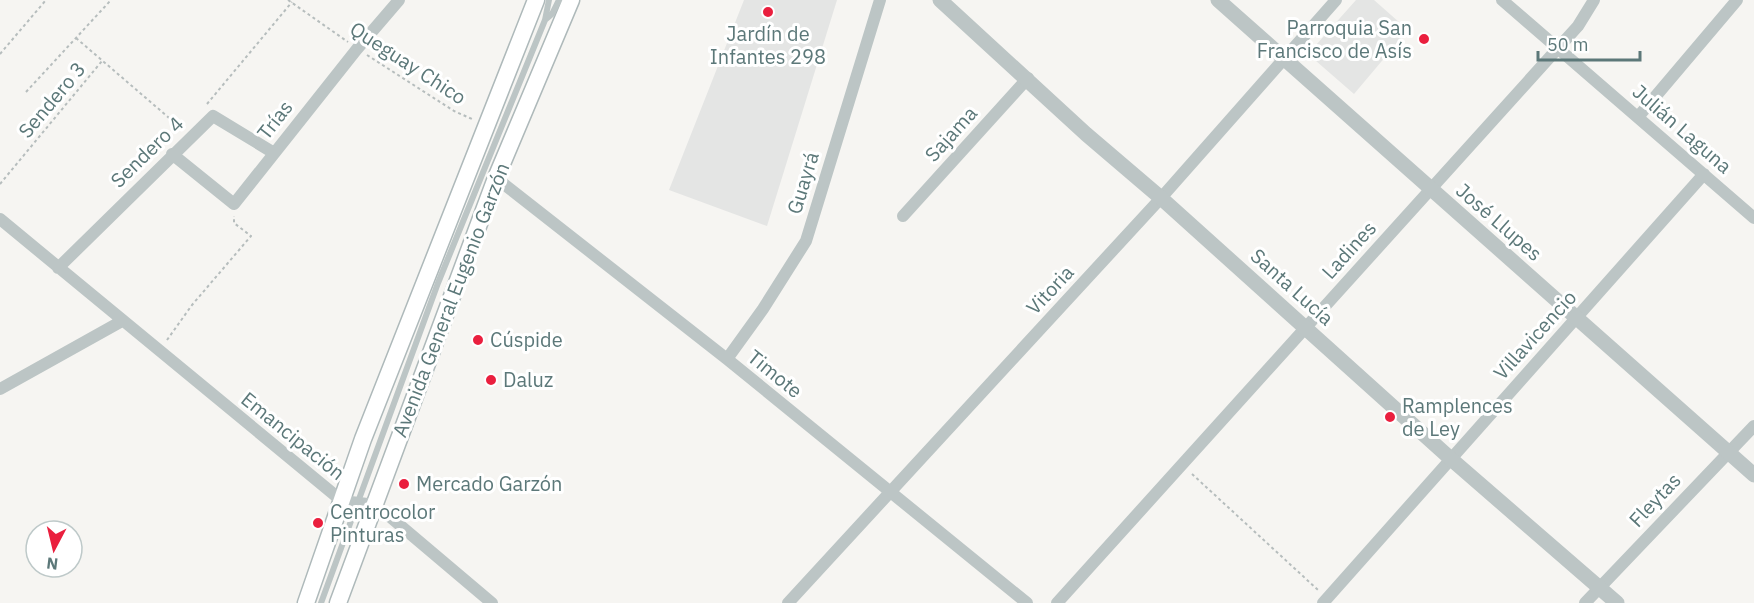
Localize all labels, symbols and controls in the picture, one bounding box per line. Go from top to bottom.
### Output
marker: Jardín de Infantes 298 [761,5,775,19]
place label: Parroquia San Francisco de Asís [1257,14,1412,64]
street label: Queguay Chico [345,15,472,110]
place label: Jardín de Infantes 298 [710,20,826,70]
scale bar [1538,24,1640,62]
marker: Parroquia San Francisco de Asís [1417,32,1431,46]
text: 50 m [1547,33,1589,56]
street label: Sendero 3 [12,56,91,143]
street label: Julián Laguna [1627,78,1738,179]
street label: Trías [251,94,299,145]
street label: Sajama [918,100,983,167]
street label: Sendero 4 [104,110,189,193]
street label: Guayrá [780,148,825,217]
street label: Avenida General Eugenio Garzón [386,159,515,441]
street label: José Llupes [1450,177,1548,267]
street label: Ladines [1315,215,1382,284]
street label: Santa Lucía [1245,242,1340,331]
street label: Vitoria [1020,259,1080,320]
street label: Villavicencio [1487,284,1582,385]
place label: Cúspide [490,326,563,353]
marker: Cúspide [471,333,485,347]
street label: Timote [742,343,808,404]
place label: Daluz [503,366,553,393]
marker: Daluz [484,373,498,387]
street label: Emancipación [236,385,351,486]
place label: Ramplences de Ley [1402,392,1513,442]
marker: Ramplences de Ley [1383,410,1397,424]
street label: Fleytas [1623,467,1687,533]
place label: Mercado Garzón [416,470,562,497]
marker: Mercado Garzón [397,477,411,491]
place label: Centrocolor Pinturas [330,498,435,548]
marker: Centrocolor Pinturas [311,516,325,530]
north arrow [24,519,84,579]
text: N [45,553,59,575]

